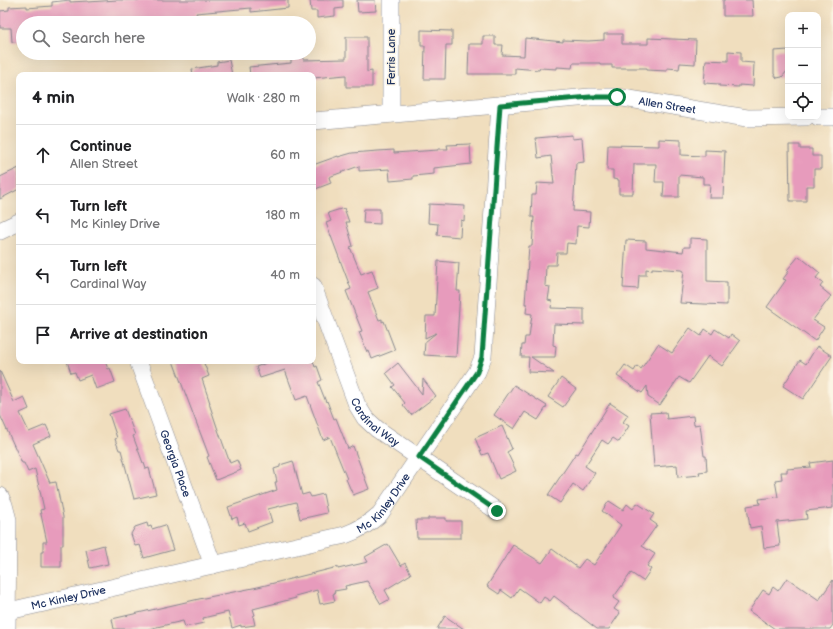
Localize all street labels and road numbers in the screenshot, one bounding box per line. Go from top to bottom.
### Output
street label: Ferris Lane [385,28,398,85]
street label: Allen Street [638,94,697,116]
street label: Cardinal Way [348,396,402,449]
street label: Georgia Place [157,428,194,499]
street label: Mc Kinley Drive [354,470,413,536]
street label: Mc Kinley Drive [30,583,107,612]

